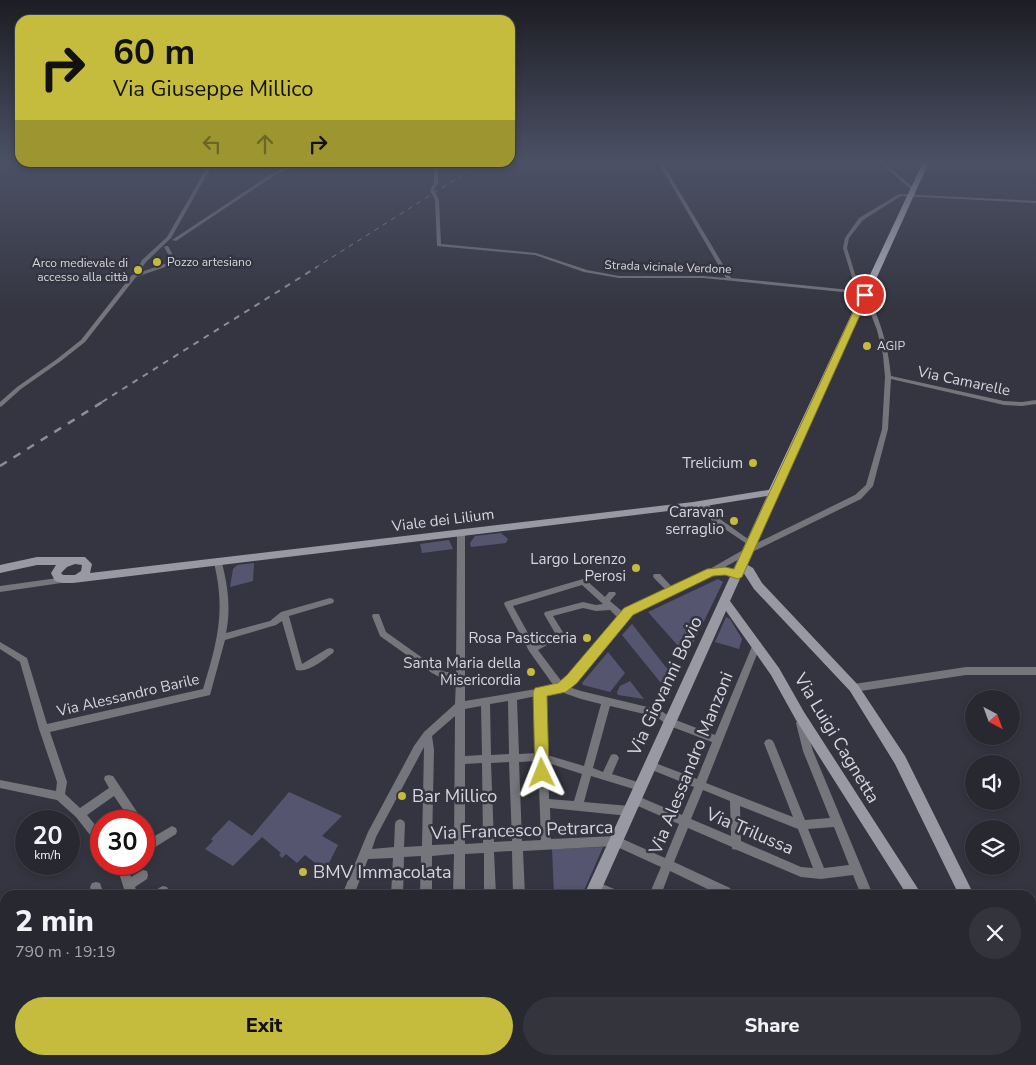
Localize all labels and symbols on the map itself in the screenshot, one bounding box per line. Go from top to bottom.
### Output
place label: Pozzo artesiano [167,254,252,270]
place label: Arco medievale di accesso alla città [32,255,128,285]
marker: Pozzo artesiano [151,256,163,268]
street label: Strada vicinale Verdone [604,257,732,277]
marker: Arco medievale di accesso alla città [132,264,144,276]
pin [844,274,886,316]
place label: AGIP [877,338,905,354]
marker: AGIP [861,340,873,352]
street label: Via Camarelle [915,361,1012,401]
place label: Trelicium [682,453,743,473]
marker: Trelicium [747,457,759,469]
place label: Caravan serraglio [665,502,724,539]
street label: Viale dei Lilium [390,504,495,536]
marker: Caravan serraglio [728,515,740,527]
place label: Largo Lorenzo Perosi [530,549,626,586]
marker: Largo Lorenzo Perosi [630,562,642,574]
street label: Via Giovanni Bovio [622,612,708,761]
place label: Rosa Pasticceria [468,628,577,648]
marker: Rosa Pasticceria [581,632,593,644]
place label: Santa Maria della Misericordia [403,653,521,690]
marker: Santa Maria della Misericordia [525,666,537,678]
street label: Via Alessandro Manzoni [643,668,739,859]
street label: Via Luigi Cagnetta [788,668,885,807]
street label: Via Alessandro Barile [54,669,201,721]
north arrow [965,690,1020,745]
position arrow [515,746,567,798]
place label: Bar Millico [412,784,497,808]
marker: Bar Millico [396,790,408,802]
street label: Via Trilussa [702,801,798,860]
speed limit sign: 30 [90,810,155,875]
street label: Via Francesco Petrarca [429,815,614,845]
place label: BMV Immacolata [313,860,451,884]
marker: BMV Immacolata [297,866,309,878]

